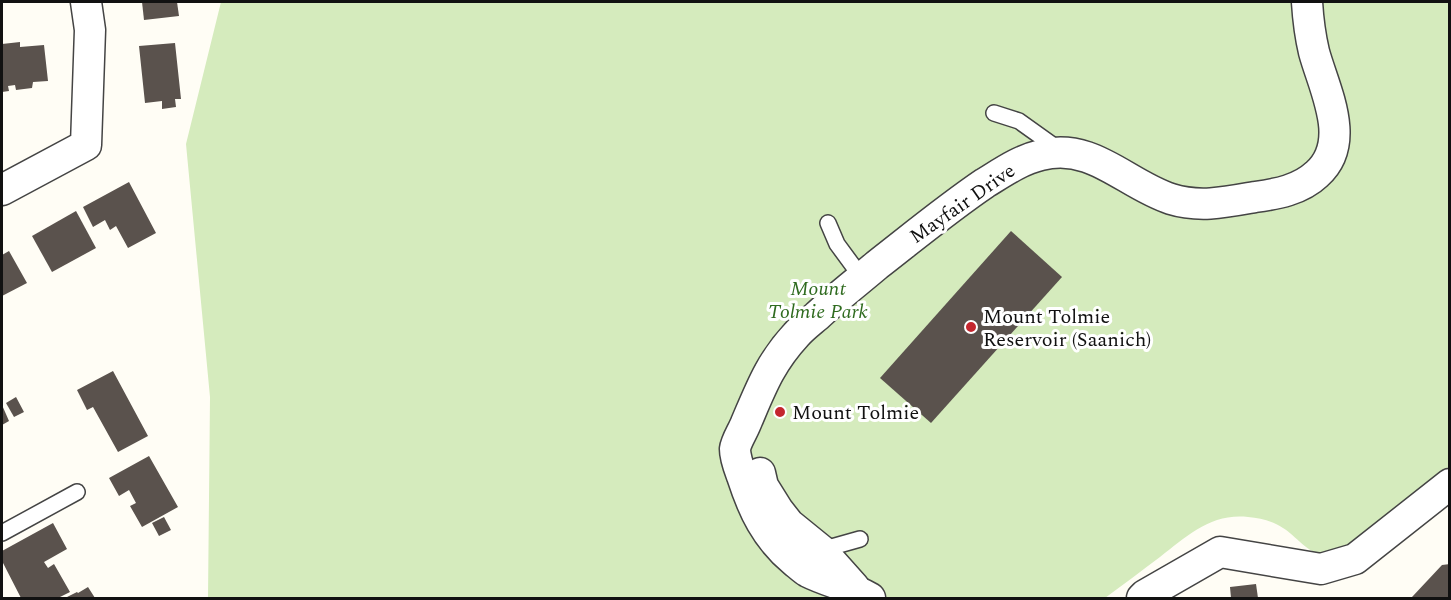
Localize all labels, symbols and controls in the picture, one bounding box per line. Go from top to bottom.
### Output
street label: Mayfair Drive [903,156,1022,251]
park label: Mount Tolmie Park [768,274,869,327]
place label: Mount Tolmie Reservoir (Saanich) [983,302,1151,355]
marker: Mount Tolmie Reservoir (Saanich) [964,320,978,334]
place label: Mount Tolmie [792,398,919,428]
marker: Mount Tolmie [773,405,787,419]

